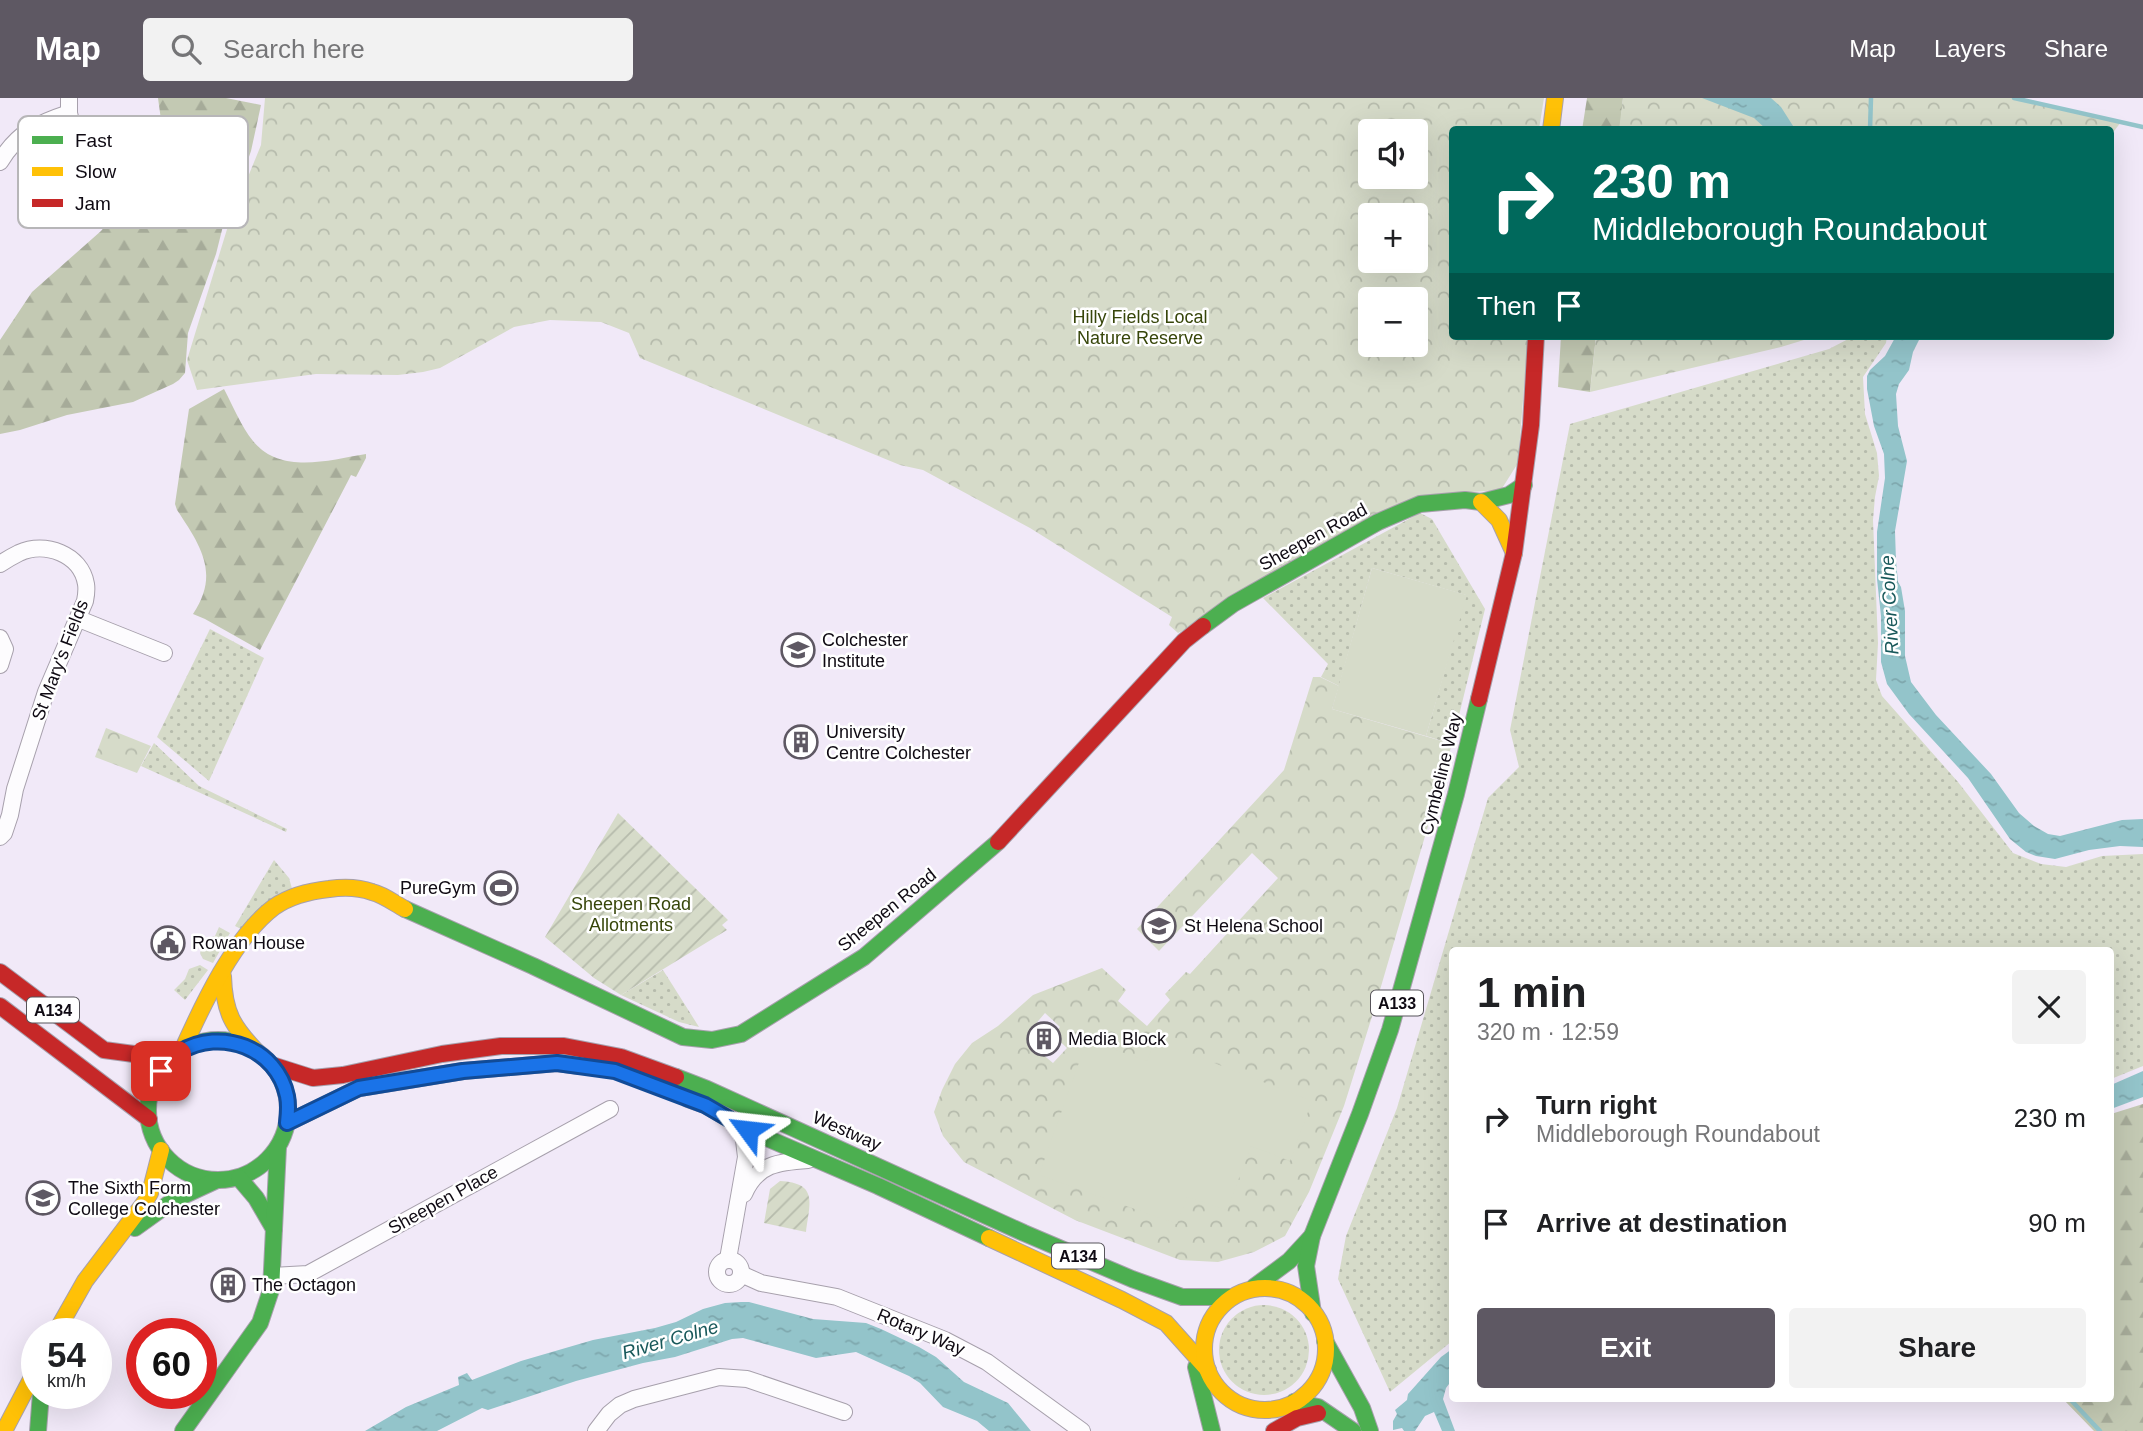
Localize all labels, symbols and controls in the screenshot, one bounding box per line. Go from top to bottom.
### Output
search box [143,18,633,81]
text: Map [35,30,101,67]
icon: search [167,30,205,68]
text: Search here [223,34,365,64]
text: Map [1849,35,1896,62]
text: Layers [1934,35,2006,62]
text: Share [2044,35,2108,62]
legend [18,116,248,228]
map controls [1358,119,1428,357]
button: sound [1358,119,1428,189]
text: Fast [75,130,113,151]
icon: right [1477,154,1568,245]
text: 230 m [1592,154,1731,208]
text: Slow [75,161,116,182]
text: Jam [75,193,111,214]
button: + [1358,203,1428,273]
text: Middleborough Roundabout [1592,211,1987,247]
button: − [1358,287,1428,357]
icon: arrive [1550,287,1588,325]
text: Then [1477,291,1536,321]
park label: Hilly Fields Local Nature Reserve [1072,307,1208,348]
street label: Sheepen Road [1256,499,1370,575]
water label: River Colne [1876,555,1903,655]
street label: St Mary's Fields [28,597,92,723]
place label: Colchester Institute [822,630,908,671]
school or university icon: Colchester Institute [779,631,817,669]
street label: Cymbeline Way [1416,711,1466,837]
place label: University Centre Colchester [826,722,971,763]
building icon: University Centre Colchester [782,723,820,761]
street label: Sheepen Road [834,864,940,956]
sports icon: PureGym [482,869,520,907]
place label: PureGym [400,878,476,898]
park label: Sheepen Road Allotments [571,894,691,935]
school or university icon: St Helena School [1140,907,1178,945]
place label: St Helena School [1184,916,1323,936]
public building icon: Rowan House [149,924,187,962]
place label: Rowan House [192,933,305,953]
text: 1 min [1477,969,1587,1016]
button: close [2012,970,2086,1044]
road number: A133 [1371,990,1423,1015]
road number: A134 [27,998,79,1022]
text: 320 m · 12:59 [1477,1019,1619,1045]
building icon: Media Block [1025,1020,1063,1058]
place label: Media Block [1068,1029,1167,1049]
pin [131,1041,191,1101]
icon: arrive [142,1052,180,1090]
text: Turn right [1536,1090,1657,1120]
position arrow [711,1093,785,1167]
icon: right [1477,1100,1515,1138]
text: 230 m [2014,1103,2086,1133]
street label: Westway [810,1107,884,1155]
text: Middleborough Roundabout [1536,1121,1820,1147]
street label: Sheepen Place [385,1162,501,1238]
place label: The Sixth Form College Colchester [68,1178,220,1219]
school or university icon: The Sixth Form College Colchester [24,1179,62,1217]
icon: arrive [1477,1205,1515,1243]
text: Arrive at destination [1536,1208,1787,1238]
text: 90 m [2028,1208,2086,1238]
road number: A134 [1052,1244,1104,1268]
building icon: The Octagon [209,1266,247,1304]
place label: The Octagon [252,1275,356,1295]
street label: Rotary Way [874,1305,968,1359]
button: Exit [1477,1308,1775,1388]
button: Share [1789,1308,2086,1388]
water label: River Colne [620,1316,721,1363]
speed limit sign: 60 [126,1318,217,1409]
text: 54 [47,1335,86,1374]
text: km/h [47,1371,86,1391]

